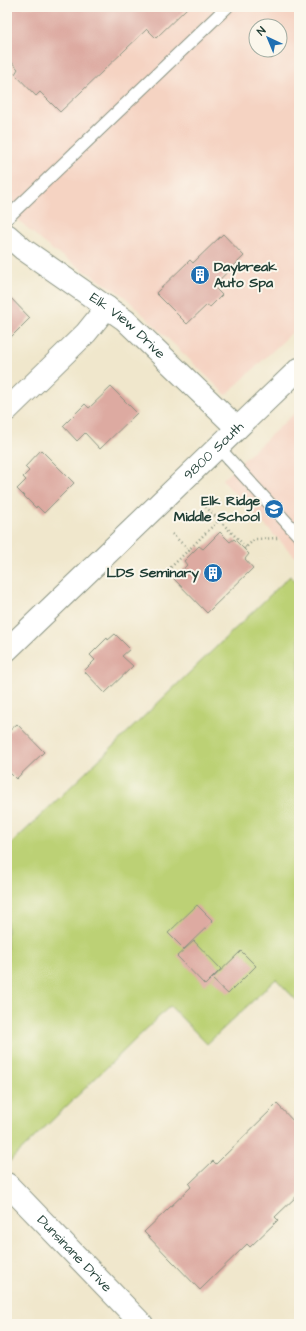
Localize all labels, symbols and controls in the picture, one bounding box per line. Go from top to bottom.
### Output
north arrow [248,18,288,58]
text: N [254,23,269,39]
place label: Daybreak Auto Spa [214,257,277,293]
building icon: Daybreak Auto Spa [189,264,211,286]
street label: Elk View Drive [85,288,170,364]
street label: 9800 South [179,417,249,485]
place label: Elk Ridge Middle School [174,491,261,527]
school or university icon: Elk Ridge Middle School [263,498,285,520]
building icon: LDS Seminary [202,562,224,584]
place label: LDS Seminary [107,563,199,583]
street label: Dunsinane Drive [32,1211,117,1297]

